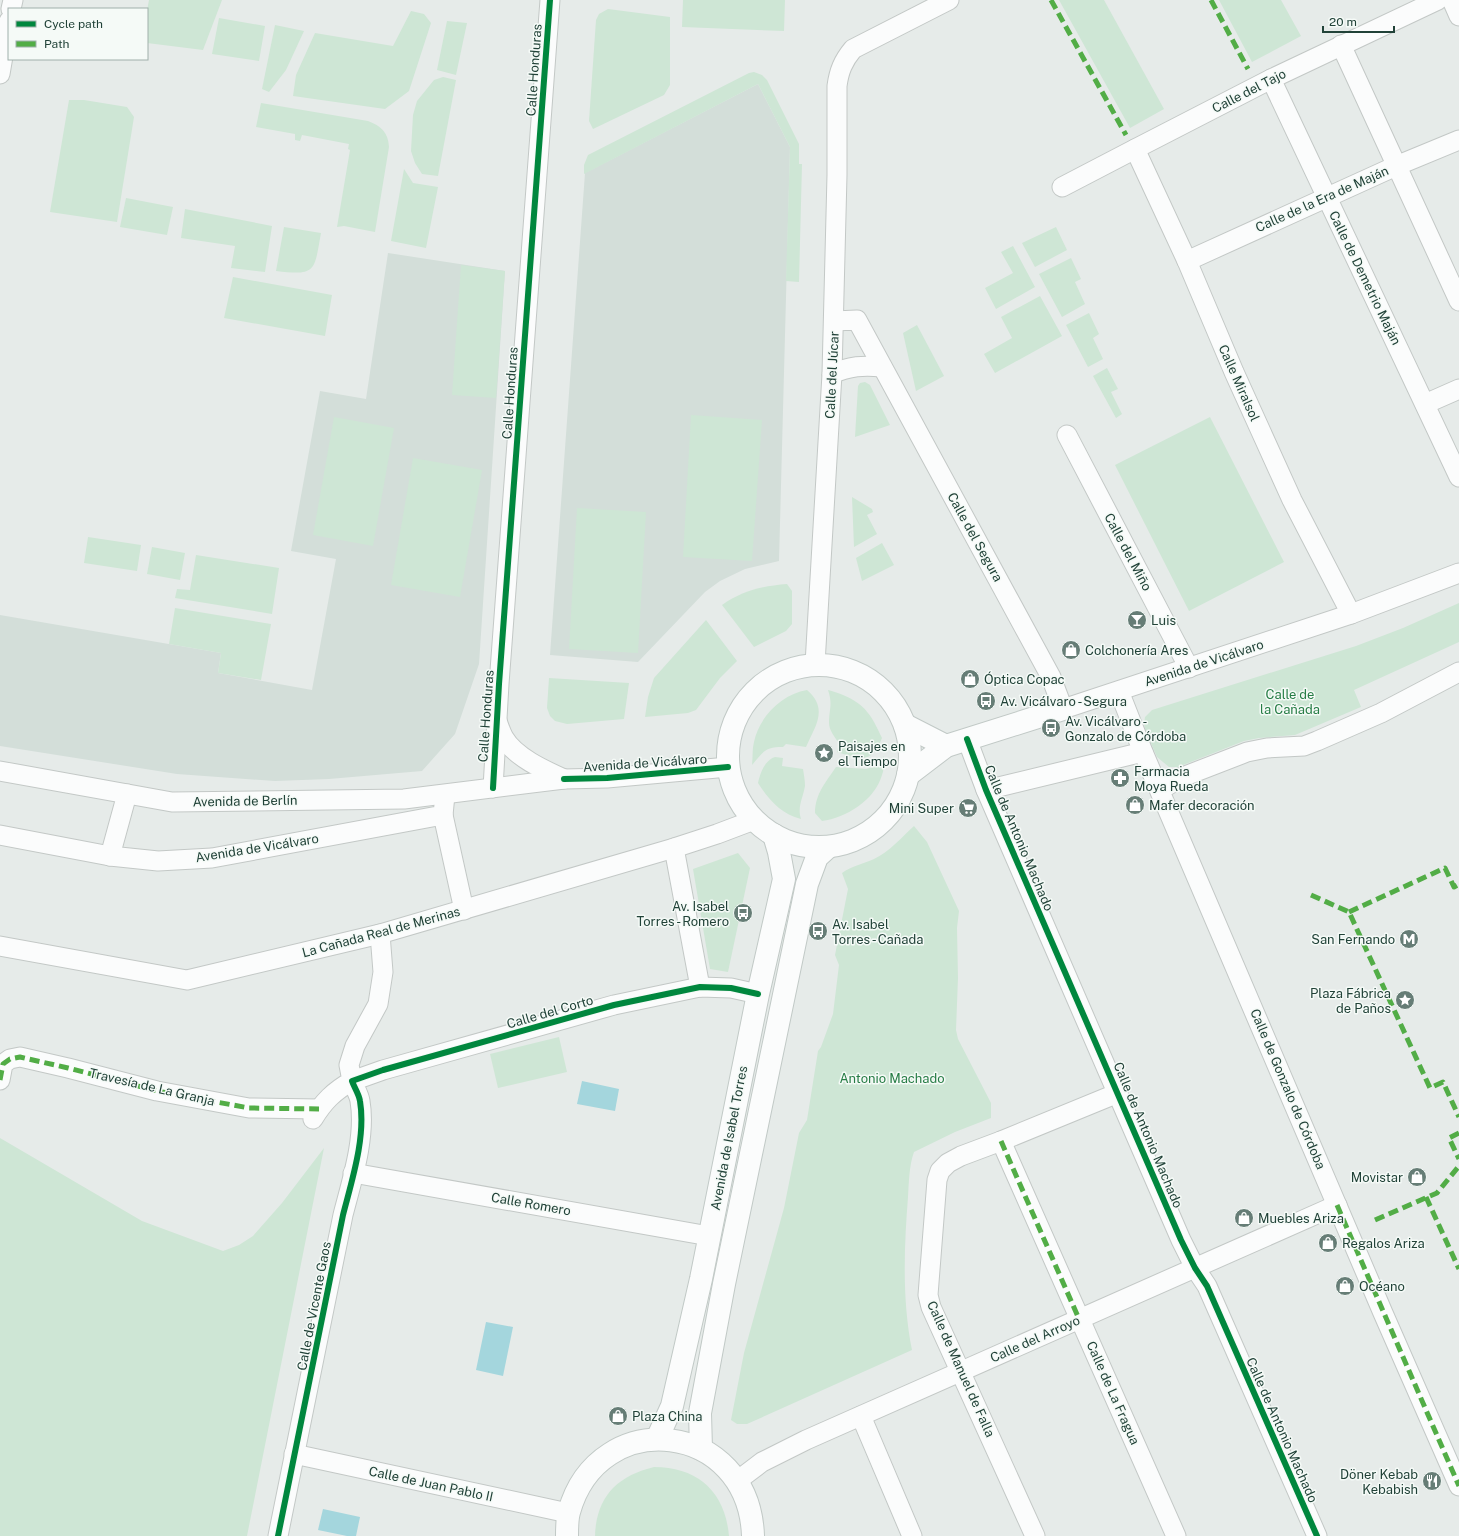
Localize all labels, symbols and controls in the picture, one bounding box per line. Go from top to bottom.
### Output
legend [8,8,148,60]
scale bar [1323,8,1394,34]
text: 20 m [1329,15,1357,29]
text: Cycle path [44,17,103,31]
street label: Calle Honduras [523,23,545,117]
text: Path [44,37,70,51]
street label: Calle del Tajo [1210,66,1288,116]
street label: Calle de la Era de Maján [1253,163,1391,235]
street label: Calle de Demetrio Maján [1326,209,1404,347]
street label: Calle del Júcar [822,331,842,419]
street label: Calle Miralsol [1215,342,1263,424]
street label: Calle Honduras [499,346,521,440]
street label: Calle del Segura [944,490,1006,584]
street label: Calle del Miño [1101,511,1155,593]
bar icon: Luis [1126,609,1148,631]
place label: Luis [1151,613,1176,628]
street label: Avenida de Vicálvaro [1142,637,1266,689]
shop icon: Colchonería Ares [1060,639,1082,661]
place label: Colchonería Ares [1085,643,1188,658]
shop icon: Óptica Copac [959,668,981,690]
street label: Calle Honduras [475,669,497,763]
place label: Óptica Copac [984,671,1065,687]
park label: Calle de la Cañada [1260,687,1320,717]
bus stop icon: Av. Vicálvaro - Segura [975,690,997,712]
place label: Av. Vicálvaro - Segura [1000,694,1127,709]
place label: Av. Vicálvaro - Gonzalo de Córdoba [1065,714,1186,744]
bus stop icon: Av. Vicálvaro - Gonzalo de Córdoba [1040,717,1062,739]
place label: Paisajes en el Tiempo [838,739,905,769]
place icon: Paisajes en el Tiempo [813,742,835,764]
street label: Avenida de Vicálvaro [582,751,708,775]
street label: Calle de Antonio Machado [981,763,1057,913]
place label: Farmacia Moya Rueda [1134,764,1208,794]
pharmacy icon: Farmacia Moya Rueda [1109,767,1131,789]
street label: Avenida de Berlín [192,793,298,809]
shop icon: Mafer decoración [1124,794,1146,816]
supermarket icon: Mini Super [957,797,979,819]
place label: Mafer decoración [1149,798,1255,813]
place label: Mini Super [889,801,954,816]
street label: Avenida de Vicálvaro [194,831,320,865]
place label: Av. Isabel Torres - Romero [636,899,729,929]
bus stop icon: Av. Isabel Torres - Romero [732,902,754,924]
street label: La Cañada Real de Merinas [300,904,462,960]
place label: Av. Isabel Torres - Cañada [832,917,923,947]
bus stop icon: Av. Isabel Torres - Cañada [807,920,829,942]
metro station icon: San Fernando [1398,928,1420,950]
place label: San Fernando [1311,932,1395,947]
place label: Plaza Fábrica de Paños [1310,986,1391,1016]
place icon: Plaza Fábrica de Paños [1394,989,1416,1011]
street label: Calle del Corto [505,992,595,1032]
street label: Calle de Gonzalo de Córdoba [1247,1006,1329,1172]
street label: Calle de Antonio Machado [1110,1060,1186,1210]
street label: Avenida de Isabel Torres [708,1064,750,1212]
street label: Travesía de La Granja [88,1065,216,1109]
park label: Antonio Machado [839,1071,945,1086]
shop icon: Movistar [1406,1166,1428,1188]
place label: Movistar [1351,1170,1403,1185]
street label: Calle Romero [490,1190,572,1218]
shop icon: Muebles Ariza [1233,1207,1255,1229]
place label: Muebles Ariza [1258,1211,1344,1226]
shop icon: Regalos Ariza [1317,1232,1339,1254]
place label: Regalos Ariza [1342,1236,1425,1251]
street label: Calle de Vicente Gaos [294,1240,334,1372]
shop icon: Océano [1334,1275,1356,1297]
place label: Océano [1359,1279,1405,1294]
street label: Calle de Manuel de Falla [924,1299,998,1439]
street label: Calle del Arroyo [988,1312,1082,1366]
street label: Calle de La Fragua [1083,1339,1143,1447]
street label: Calle de Antonio Machado [1243,1355,1321,1505]
shop icon: Plaza China [607,1405,629,1427]
place label: Plaza China [632,1409,702,1424]
street label: Calle de Juan Pablo II [367,1463,495,1505]
place label: Döner Kebab Kebabish [1340,1467,1418,1497]
restaurant icon: Döner Kebab Kebabish [1421,1470,1443,1492]

